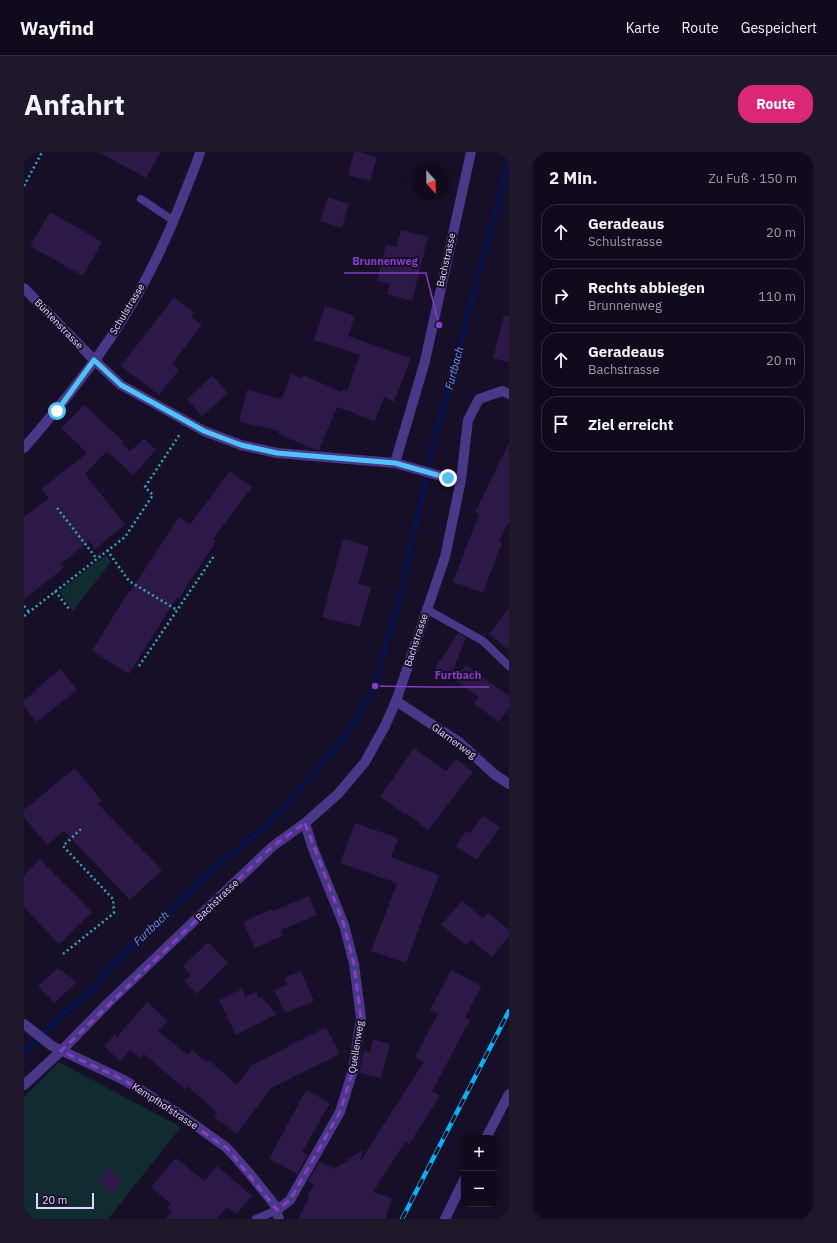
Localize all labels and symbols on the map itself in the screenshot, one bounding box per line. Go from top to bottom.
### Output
north arrow [413,164,449,200]
street label: Bachstrasse [433,231,459,288]
callout: Brunnenweg [344,250,426,273]
text: Brunnenweg [352,254,419,268]
street label: Schulstrasse [107,281,148,337]
street label: Büntenstrasse [32,296,87,352]
water label: Furtbach [442,345,466,391]
route start [48,402,66,420]
route end [439,469,457,487]
street label: Bachstrasse [401,611,431,668]
callout: Furtbach [427,664,489,687]
text: Furtbach [435,668,481,682]
street label: Glarnerweg [429,720,479,762]
street label: Bachstrasse [193,876,242,924]
water label: Furtbach [130,908,172,948]
street label: Quellenweg [345,1019,367,1074]
street label: Kempfhofstrasse [130,1080,201,1132]
scale bar [36,1191,94,1210]

